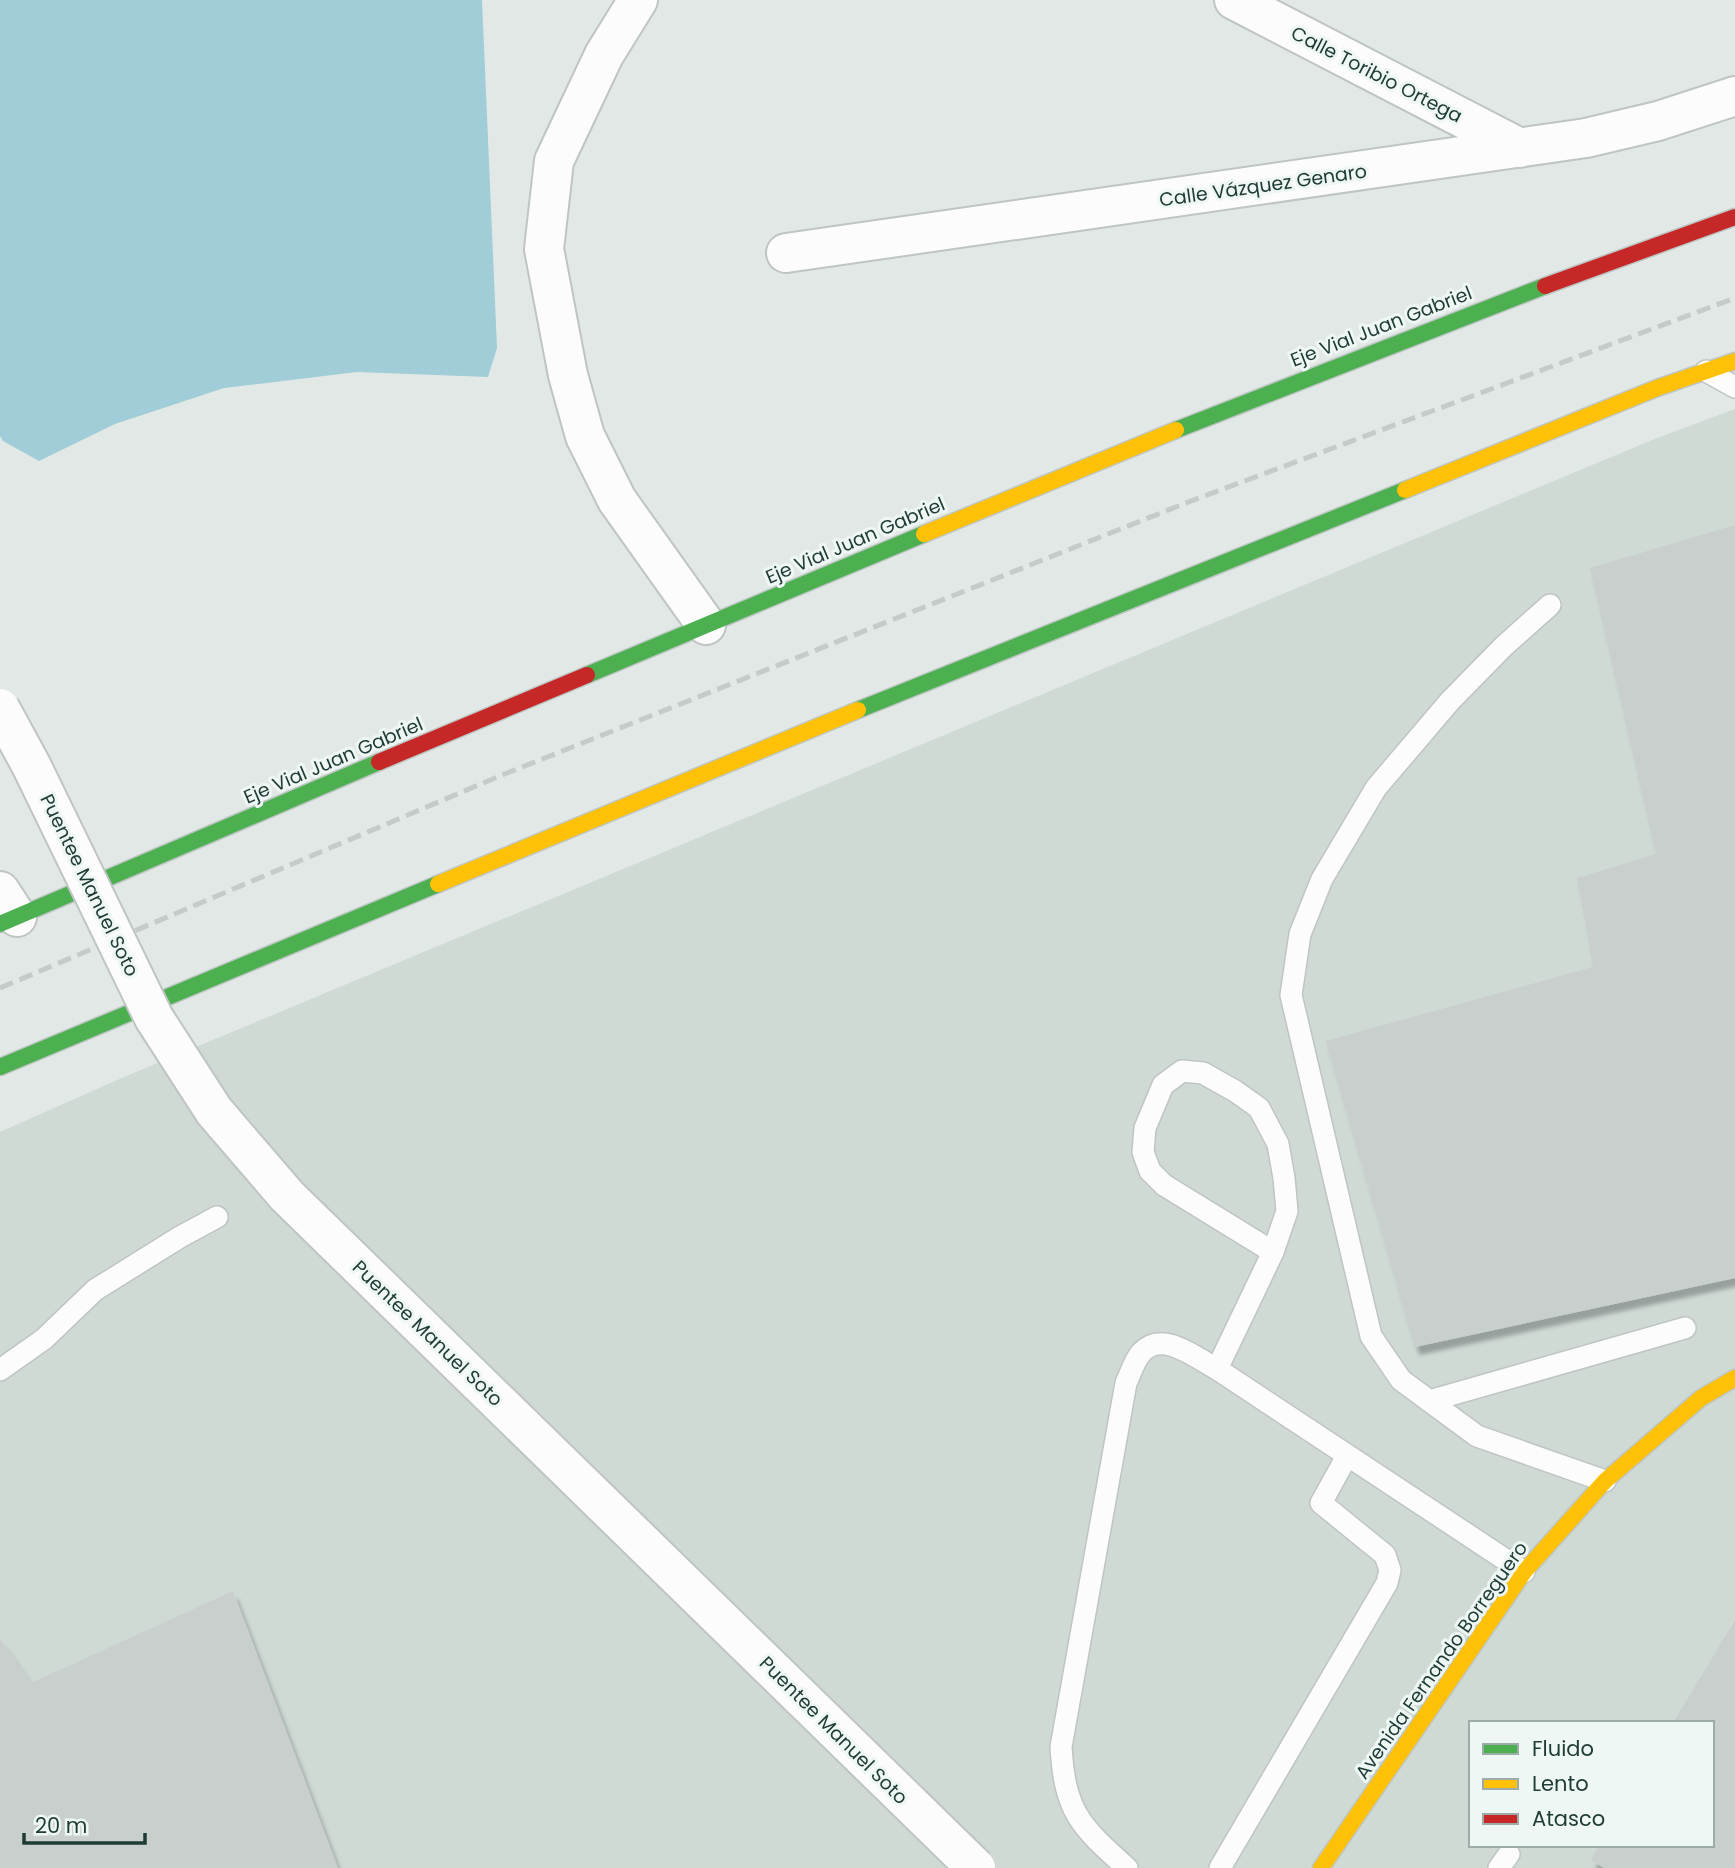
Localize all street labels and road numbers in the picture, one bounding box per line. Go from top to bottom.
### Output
street label: Calle Toribio Ortega [1286,19,1467,129]
street label: Calle Vázquez Genaro [1158,158,1369,213]
street label: Eje Vial Juan Gabriel [1287,279,1476,374]
street label: Eje Vial Juan Gabriel [761,490,949,590]
street label: Eje Vial Juan Gabriel [239,710,427,810]
street label: Puentee Manuel Soto [34,789,146,981]
street label: Puentee Manuel Soto [346,1254,509,1413]
street label: Avenida Fernando Borreguero [1349,1536,1534,1784]
street label: Puentee Manuel Soto [753,1650,914,1811]

